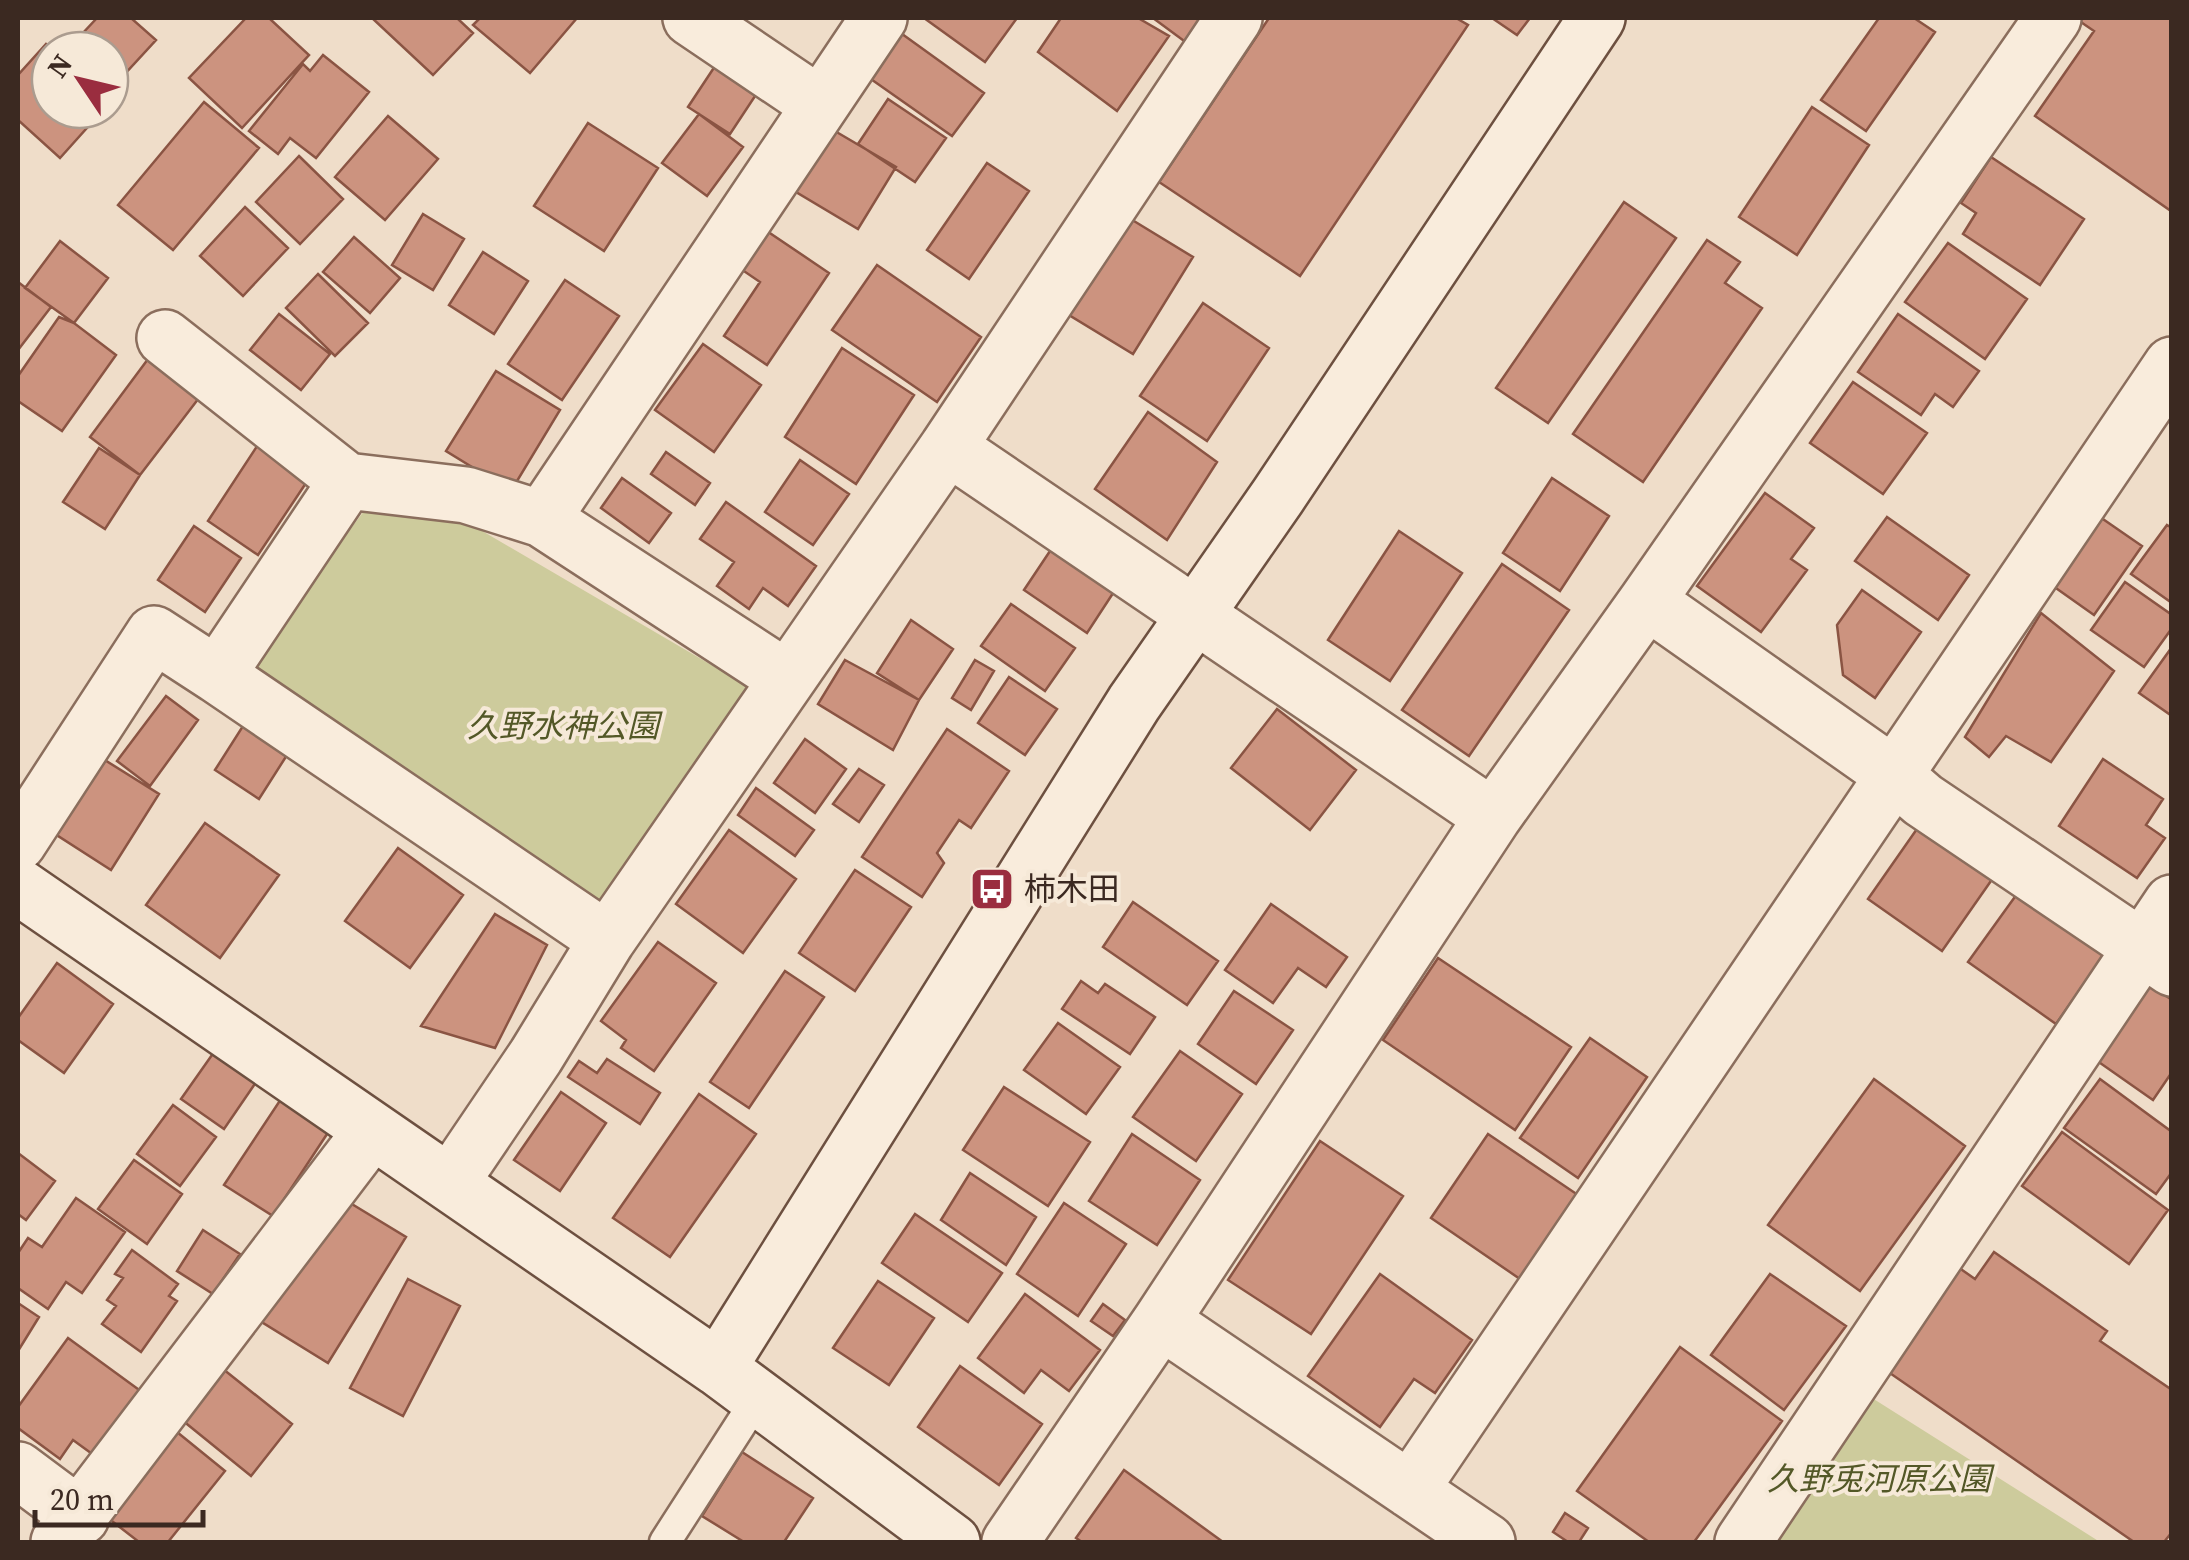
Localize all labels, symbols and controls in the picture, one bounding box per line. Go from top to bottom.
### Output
north arrow [30,30,130,130]
text: N [38,46,81,85]
park label: 久野水神公園 [467,704,663,748]
bus stop icon: 柿木田 [969,866,1015,912]
place label: 柿木田 [1024,867,1120,911]
park label: 久野兎河原公園 [1767,1457,1995,1501]
scale bar [35,1465,202,1527]
text: 20 m [50,1479,114,1520]

